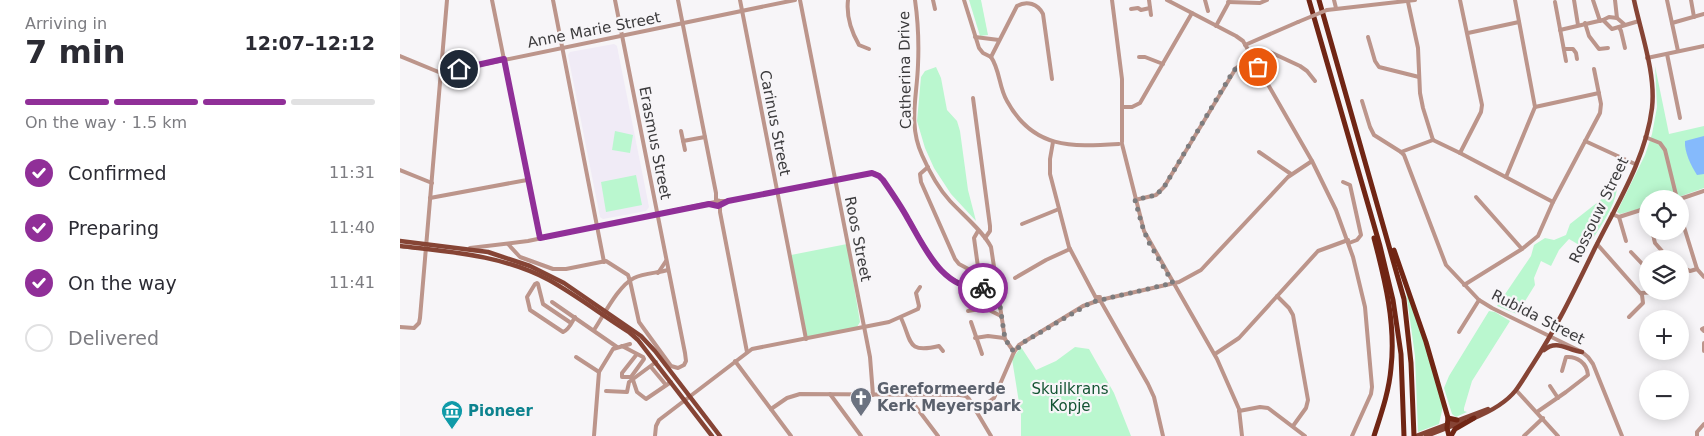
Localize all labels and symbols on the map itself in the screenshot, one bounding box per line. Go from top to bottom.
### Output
street label: Anne Marie Street [526,8,662,52]
street label: Catherina Drive [895,11,915,129]
pin [1237,46,1279,88]
pin [438,48,480,90]
street label: Carinus Street [756,69,794,177]
street label: Erasmus Street [635,85,675,201]
street label: Rossouw Street [1566,154,1633,266]
street label: Roos Street [841,195,875,283]
courier [958,263,1008,313]
street label: Rubida Street [1488,286,1588,348]
place label: Gereformeerde Kerk Meyerspark [877,380,1022,415]
park label: Skuilkrans Kopje [1032,380,1109,415]
church icon: Gereformeerde Kerk Meyerspark [849,386,873,417]
museum icon: Pioneer [440,399,464,430]
place label: Pioneer [468,402,533,420]

